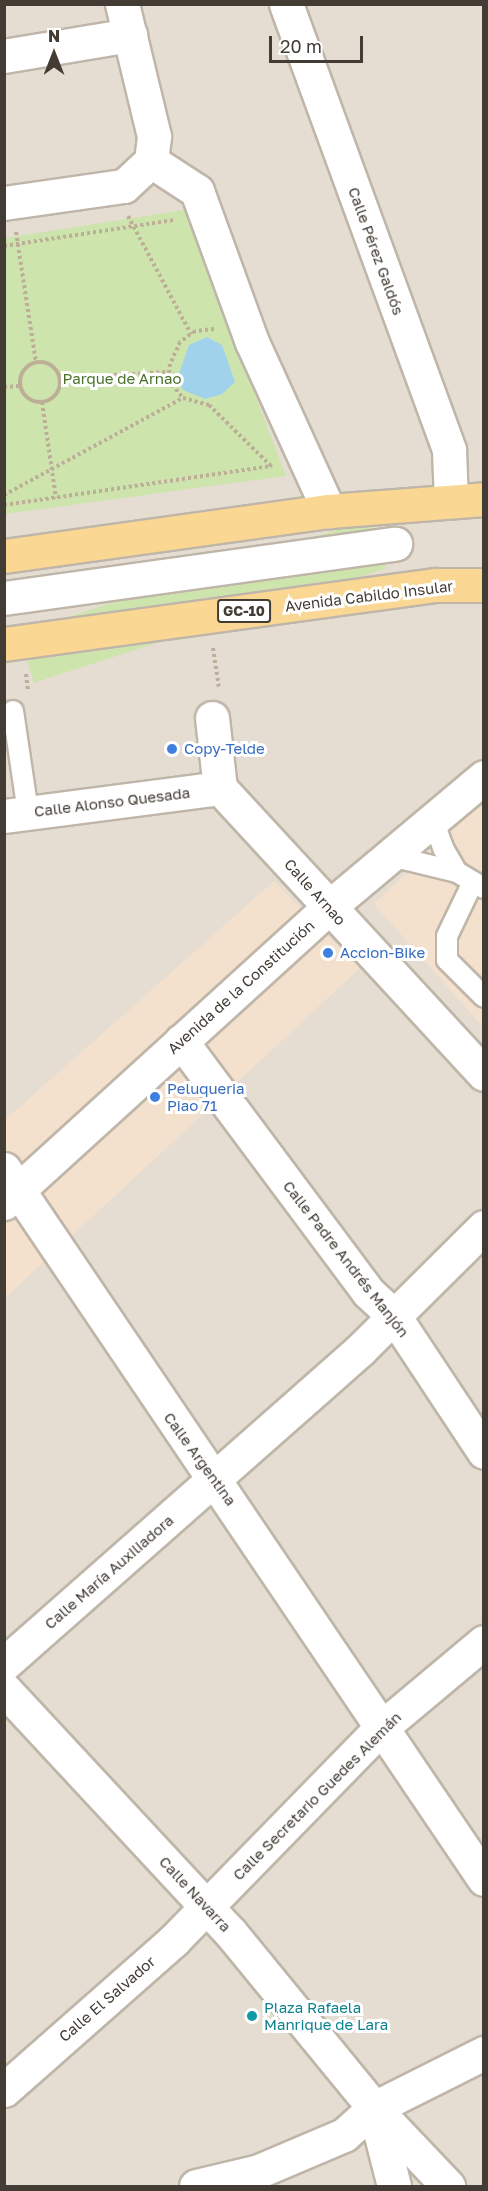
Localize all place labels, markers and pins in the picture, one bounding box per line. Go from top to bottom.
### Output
place label: Copy-Telde [184,740,265,758]
marker: Copy-Telde [165,742,179,756]
place label: Accion-Bike [340,944,425,962]
marker: Accion-Bike [321,946,335,960]
place label: Peluqueria Piao 71 [167,1079,245,1114]
marker: Peluqueria Piao 71 [148,1090,162,1104]
place label: Plaza Rafaela Manrique de Lara [264,1998,388,2033]
marker: Plaza Rafaela Manrique de Lara [245,2009,259,2023]

